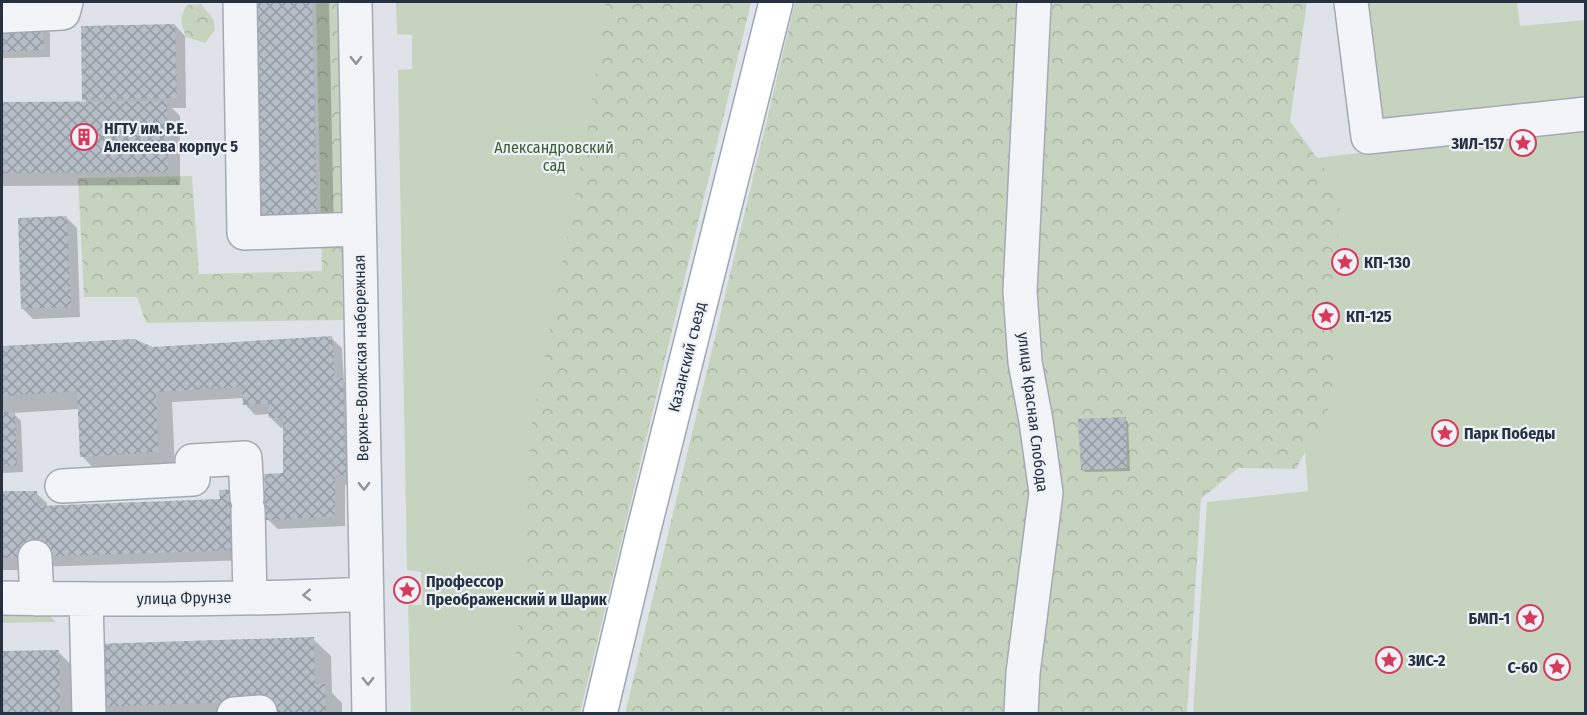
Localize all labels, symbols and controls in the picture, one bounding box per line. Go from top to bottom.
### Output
one-way arrow [349,55,362,64]
place label: НГТУ им. Р.Е. Алексеева корпус 5 [103,119,238,156]
building icon: НГТУ им. Р.Е. Алексеева корпус 5 [69,122,99,152]
place icon: ЗИЛ-157 [1508,128,1538,158]
place label: ЗИЛ-157 [1450,134,1504,153]
park label: Александровский сад [494,138,614,175]
place icon: КП-130 [1330,247,1360,277]
place label: КП-130 [1364,253,1411,272]
street label: Верхне-Волжская набережная [350,254,372,462]
street label: Казанский съезд [664,300,710,414]
place icon: КП-125 [1311,301,1341,331]
place label: КП-125 [1346,307,1392,326]
street label: улица Красная Слобода [1014,331,1052,493]
place icon: Парк Победы [1430,418,1460,448]
place label: Парк Победы [1464,424,1555,443]
one-way arrow [357,481,370,490]
place label: Профессор Преображенский и Шарик [426,572,608,609]
place icon: Профессор Преображенский и Шарик [392,575,422,605]
street label: улица Фрунзе [136,588,232,608]
one-way arrow [303,589,312,602]
place icon: БМП-1 [1515,603,1545,633]
place label: БМП-1 [1469,609,1510,628]
place icon: ЗИС-2 [1374,645,1404,675]
place label: ЗИС-2 [1407,651,1446,670]
place icon: С-60 [1542,652,1572,682]
place label: С-60 [1507,658,1538,677]
one-way arrow [362,676,374,685]

